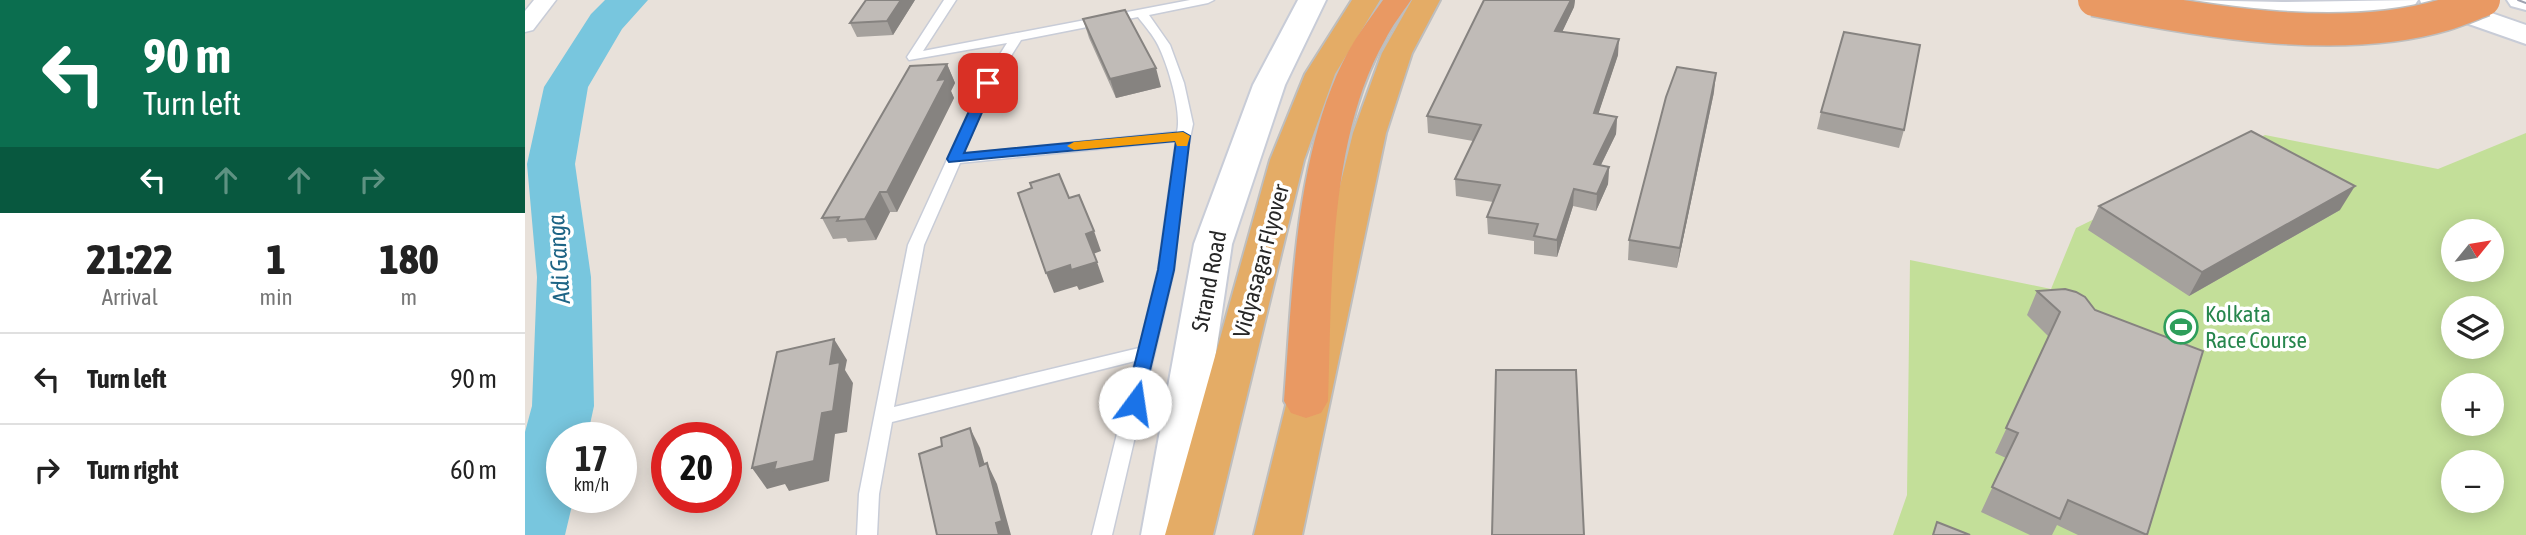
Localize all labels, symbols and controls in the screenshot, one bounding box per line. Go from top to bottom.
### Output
text: 90 m [143,27,231,83]
icon: left [28,28,119,119]
pin [958,53,1018,113]
icon: arrive [969,64,1007,102]
text: Turn left [143,85,241,122]
icon: left [134,161,172,199]
icon: ahead [207,161,245,199]
icon: ahead [280,161,318,199]
icon: right [353,161,391,199]
street label: Vidyasagar Flyover [1228,180,1294,341]
water label: Adi Ganga [542,213,575,306]
north arrow [2441,219,2504,282]
map controls [2441,219,2504,513]
street label: Strand Road [1186,228,1232,334]
text: 21:22 [87,235,173,283]
text: 1 [266,235,286,283]
text: 180 [379,235,438,283]
text: Arrival [102,284,158,310]
text: min [260,284,293,310]
text: m [401,284,417,310]
button: layers [2441,296,2504,359]
place label: Kolkata Race Course [2205,301,2307,353]
sports icon: Kolkata Race Course [2162,308,2200,346]
icon: left [28,360,66,398]
text: Turn left [87,364,167,394]
text: 90 m [450,364,497,394]
position arrow [1098,366,1172,440]
button: + [2441,373,2504,436]
speed limit sign: 20 [651,422,742,513]
text: 17 [575,438,608,478]
button: − [2441,450,2504,513]
icon: right [28,451,66,489]
text: Turn right [87,455,178,485]
text: 60 m [450,455,497,485]
text: km/h [574,474,609,495]

